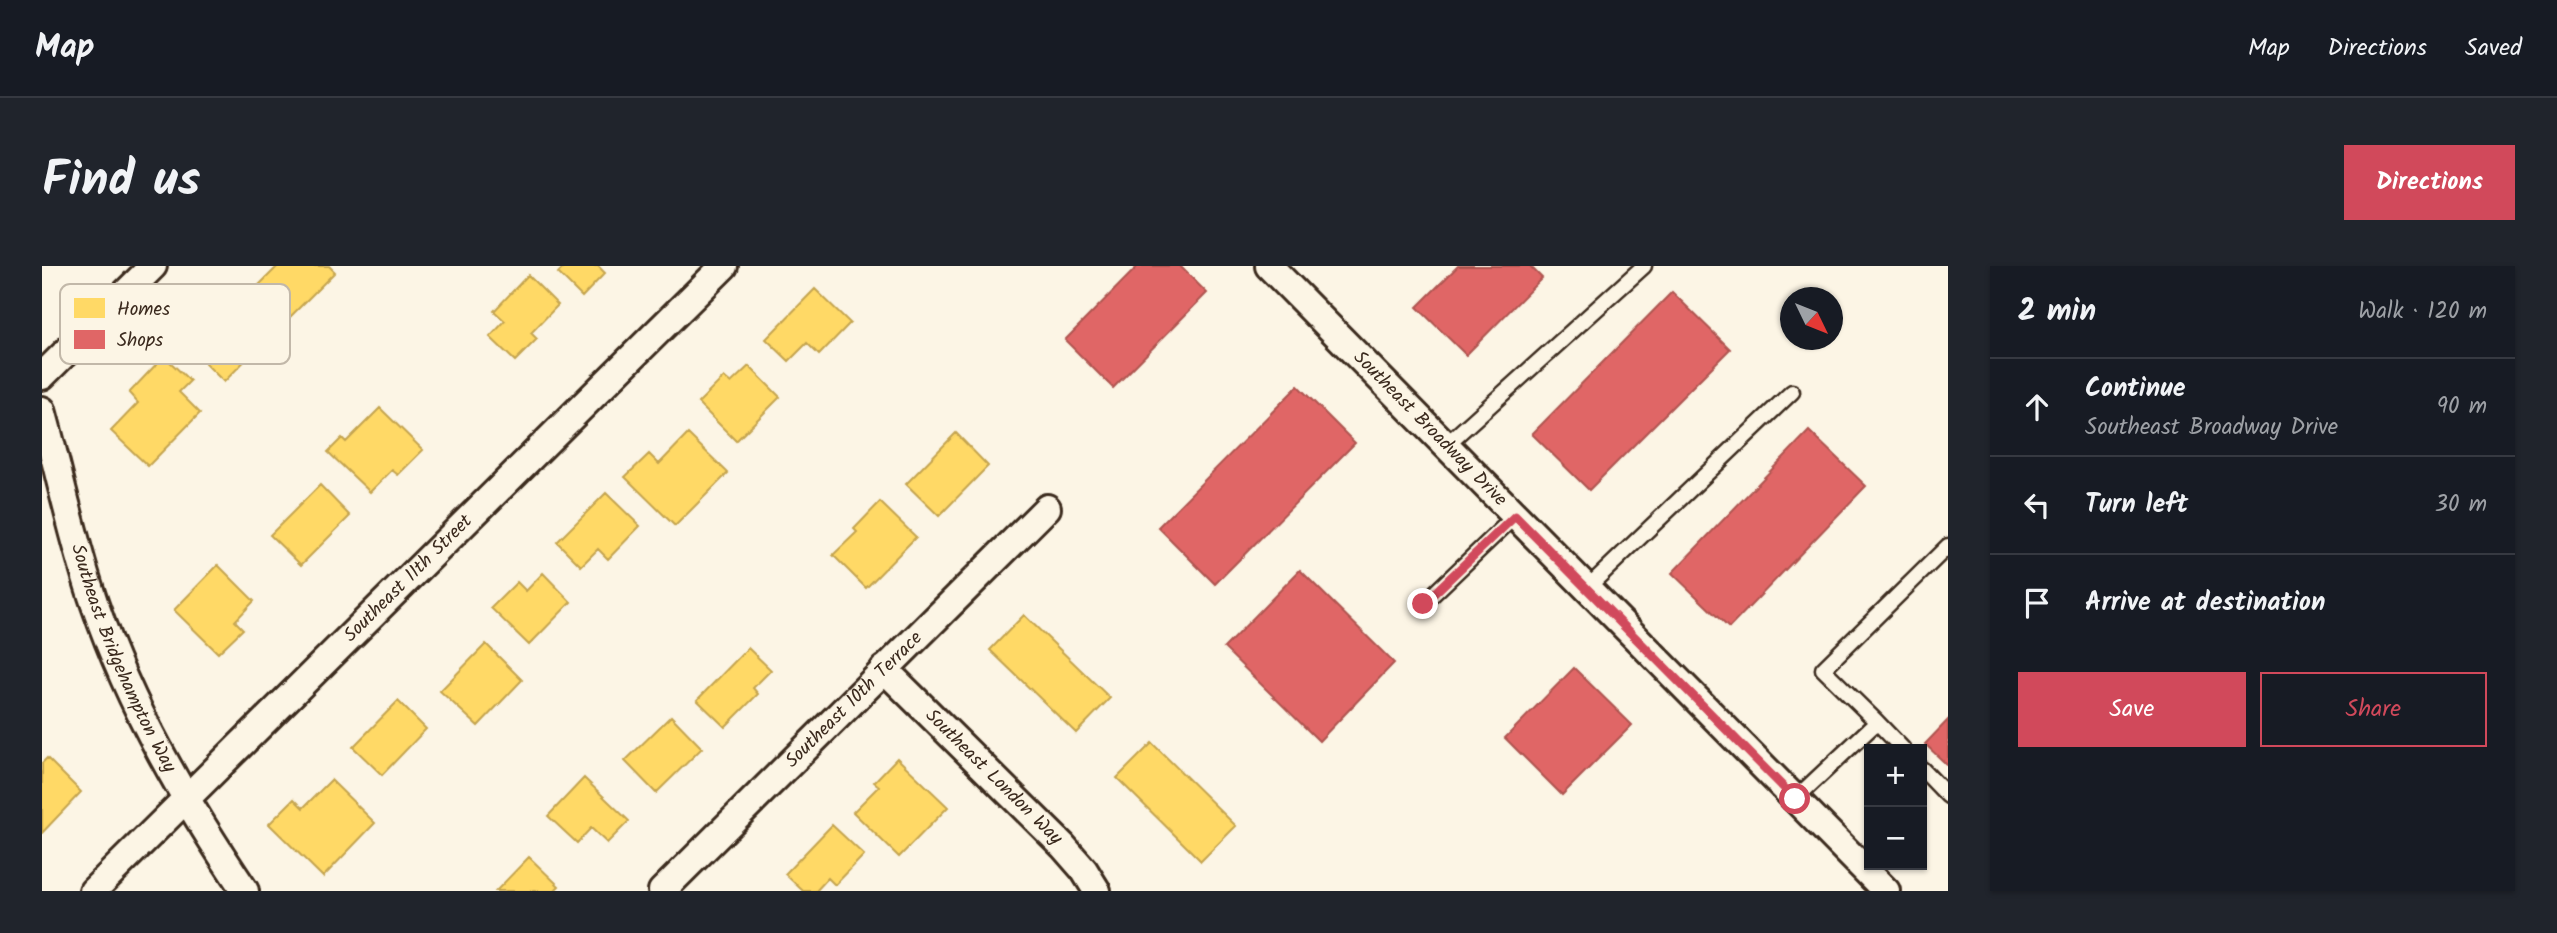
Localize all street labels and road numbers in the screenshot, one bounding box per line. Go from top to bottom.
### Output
street label: Southeast Broadway Drive [1346,344,1514,514]
street label: Southeast 11th Street [337,507,480,649]
street label: Southeast Bridgehampton Way [62,541,184,779]
street label: Southeast 10th Terrace [778,624,930,775]
street label: Southeast London Way [918,702,1070,853]

